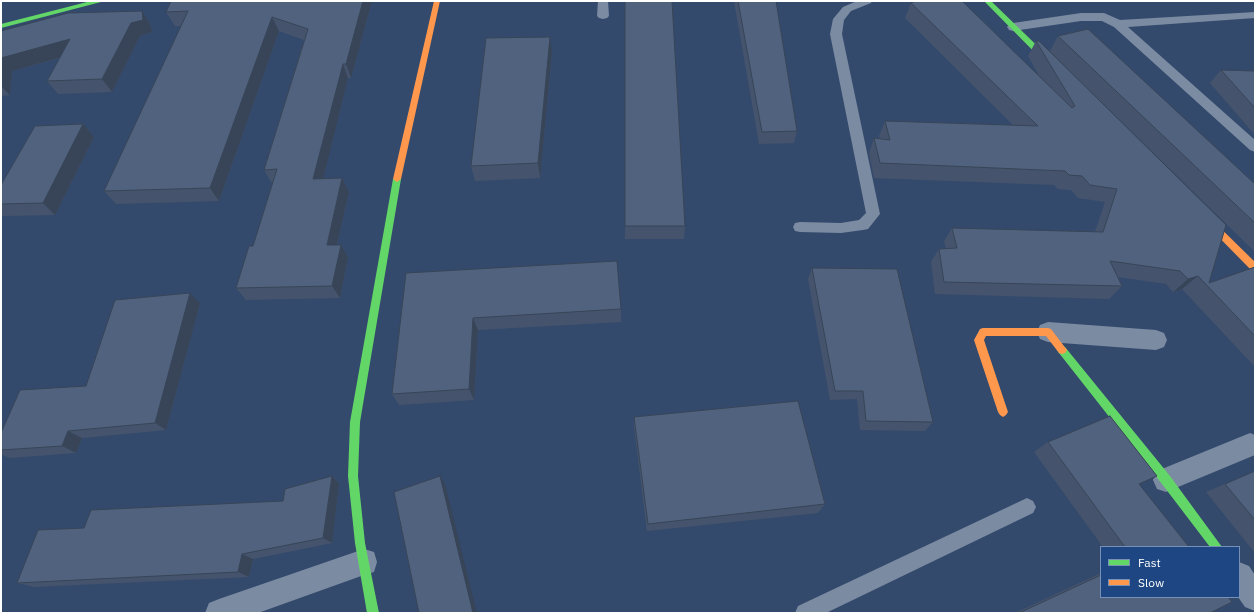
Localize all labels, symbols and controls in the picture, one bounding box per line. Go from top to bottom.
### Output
legend [1100,546,1240,598]
text: Fast [1138,555,1161,570]
text: Slow [1138,575,1164,590]

